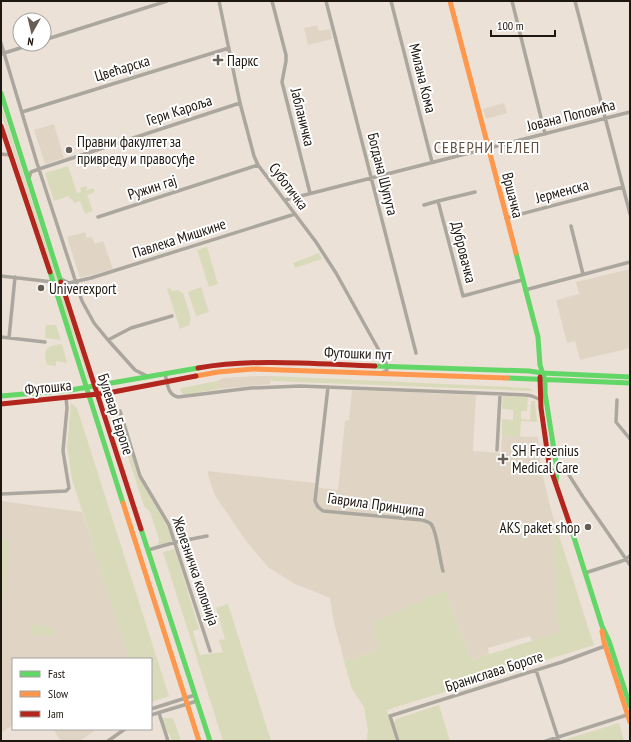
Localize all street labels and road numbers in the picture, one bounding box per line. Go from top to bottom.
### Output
street label: Милана Кома [405,41,441,115]
street label: Цвећарска [92,51,152,85]
street label: Јабланичка [286,85,319,148]
street label: Гери Кароља [144,90,214,130]
street label: Јована Поповића [524,95,617,135]
street label: Богдана Шупута [364,131,402,217]
street label: Суботичка [265,159,313,213]
street label: Ружин гај [125,170,179,204]
street label: Вршачка [498,170,528,220]
street label: Јерменска [532,175,591,207]
street label: Павлека Мишкине [130,214,228,262]
street label: Дубровачка [447,219,481,285]
street label: Футошки пут [324,342,392,364]
street label: Булевар Европе [94,371,138,457]
street label: Футошка [24,375,72,399]
street label: Гаврила Принципа [326,488,426,520]
street label: Железничка колонија [168,513,224,628]
street label: Бранислава Бороте [443,646,545,696]

